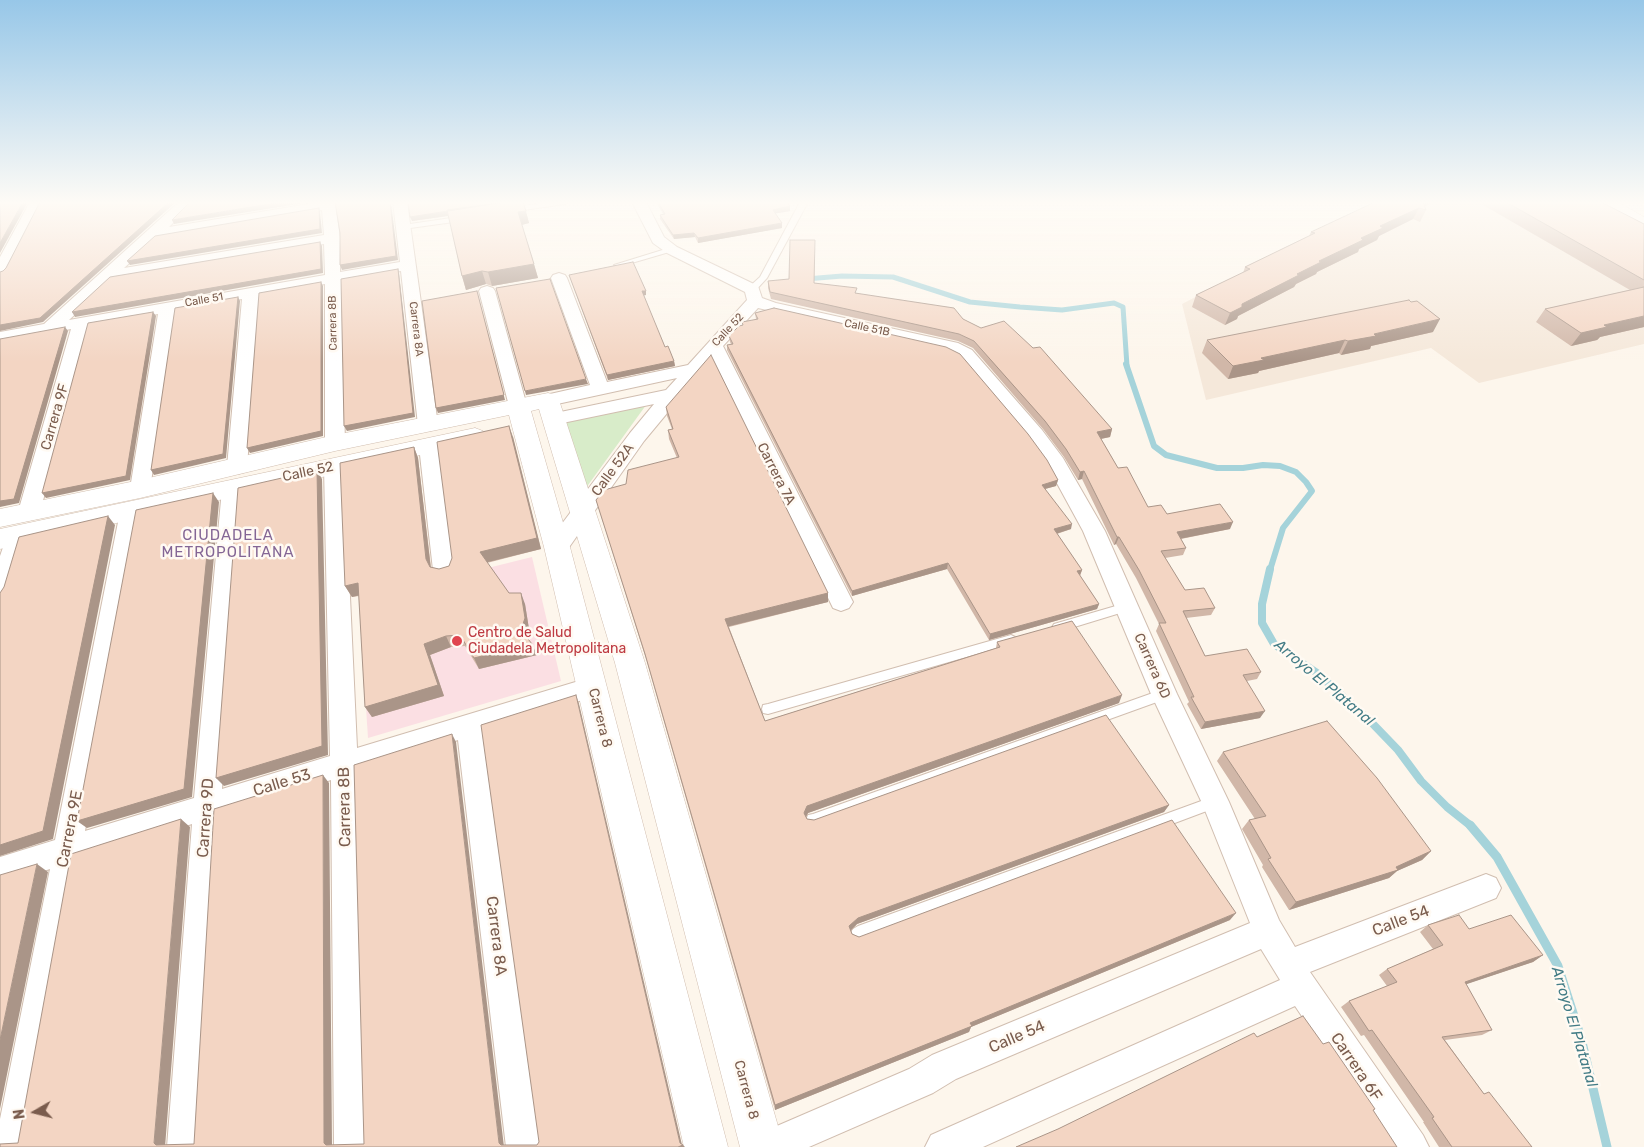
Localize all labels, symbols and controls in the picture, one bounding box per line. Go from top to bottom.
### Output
street label: Calle 51 [184,290,224,310]
street label: Carrera 8B [326,295,340,351]
street label: Carrera 8A [406,301,426,357]
street label: Calle 52 [709,311,747,349]
street label: Calle 51B [843,317,891,339]
street label: Carrera 9F [38,382,72,452]
street label: Calle 52A [588,440,638,500]
street label: Carrera 7A [753,440,799,508]
street label: Calle 52 [281,458,335,486]
district label: CIUDADELA METROPOLITANA [160,527,296,562]
place label: Centro de Salud Ciudadela Metropolitana [468,625,626,658]
street label: Carrera 6D [1130,631,1174,701]
marker: Centro de Salud Ciudadela Metropolitana [450,634,464,648]
water label: Arroyo El Platanal [1270,636,1378,730]
street label: Carrera 8 [585,687,615,749]
street label: Calle 53 [251,765,313,801]
street label: Carrera 8B [335,767,355,847]
street label: Carrera 9D [194,778,218,858]
street label: Carrera 9E [53,789,87,869]
street label: Carrera 8A [482,895,510,977]
street label: Calle 54 [1370,901,1432,941]
water label: Arroyo El Platanal [1547,965,1601,1089]
street label: Calle 54 [986,1017,1048,1057]
street label: Carrera 6F [1326,1029,1386,1105]
street label: Carrera 8 [730,1059,762,1121]
north arrow [10,1087,60,1137]
text: N [11,1108,29,1120]

